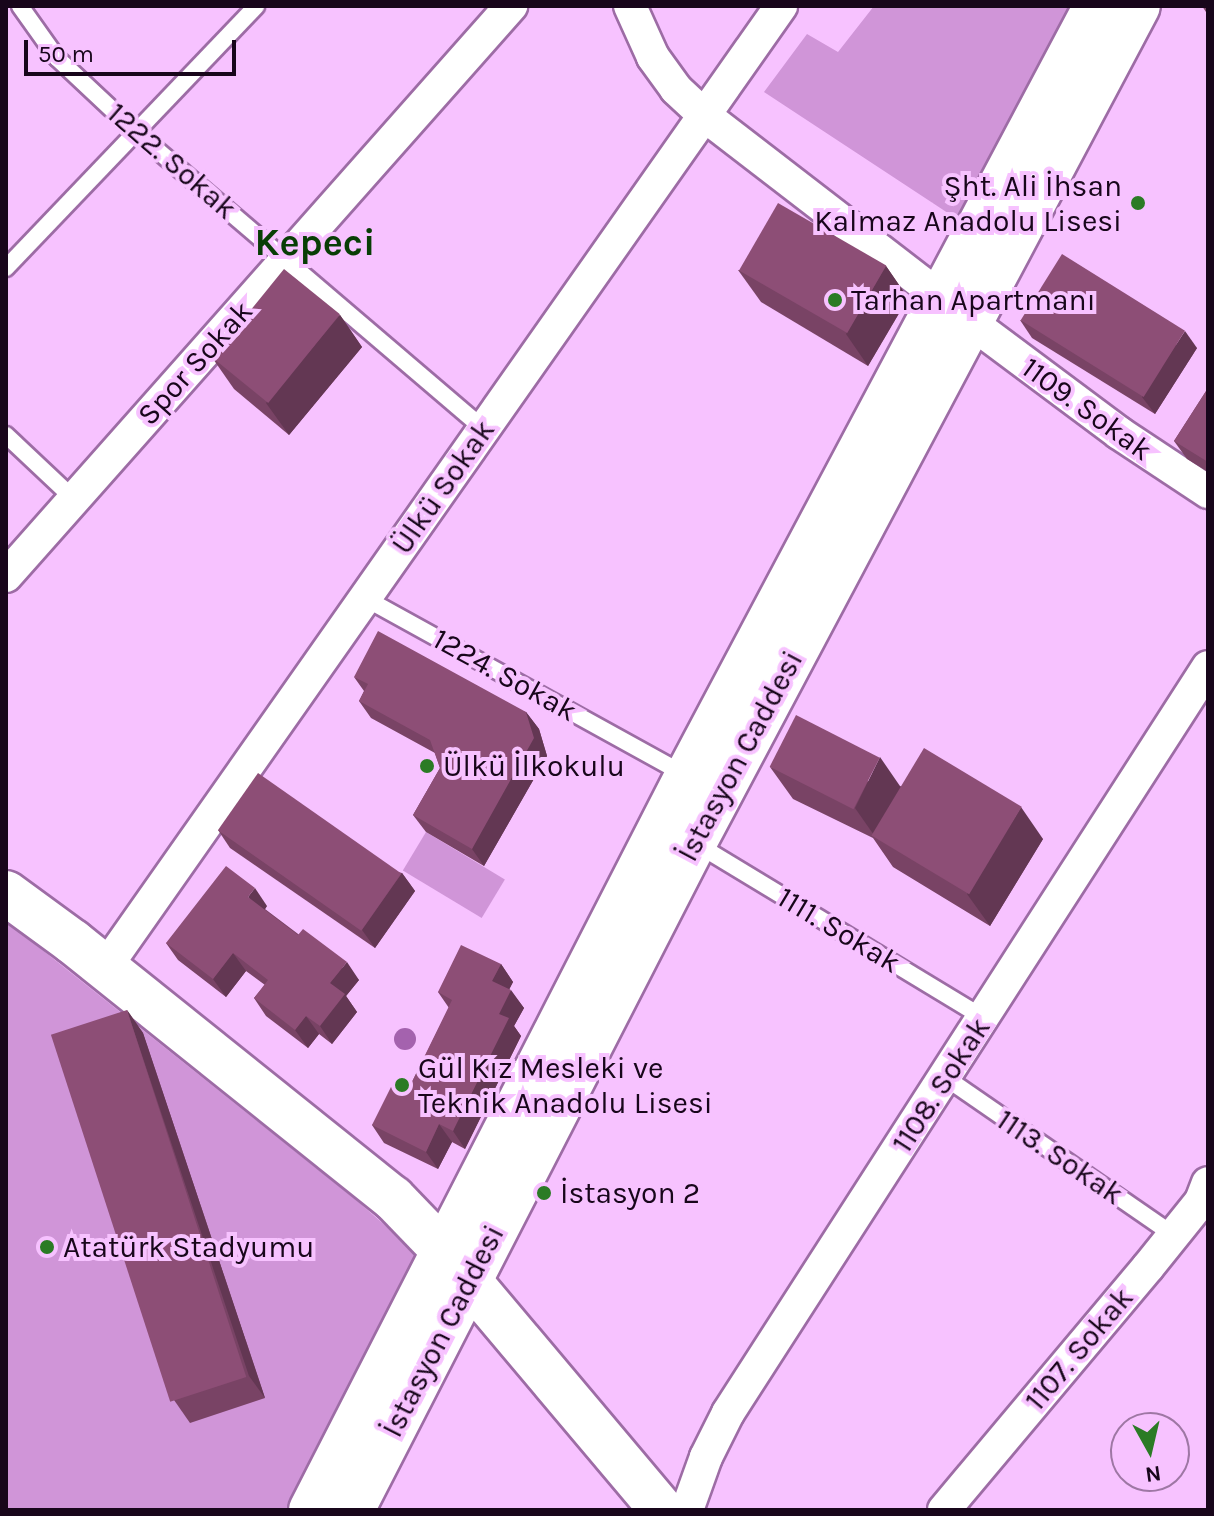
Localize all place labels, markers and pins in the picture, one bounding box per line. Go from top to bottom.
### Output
place label: Şht. Ali İhsan Kalmaz Anadolu Lisesi [814,168,1122,238]
marker: Şht. Ali İhsan Kalmaz Anadolu Lisesi [1129,194,1147,212]
place label: Tarhan Apartmanı [851,282,1096,318]
marker: Tarhan Apartmanı [826,291,844,309]
place label: Ülkü İlkokulu [443,748,625,784]
marker: Ülkü İlkokulu [418,757,436,775]
place label: Gül Kız Mesleki ve Teknik Anadolu Lisesi [418,1050,713,1120]
marker: Gül Kız Mesleki ve Teknik Anadolu Lisesi [393,1076,411,1094]
place label: İstasyon 2 [560,1175,700,1211]
marker: İstasyon 2 [535,1184,553,1202]
place label: Atatürk Stadyumu [63,1229,314,1265]
marker: Atatürk Stadyumu [38,1238,56,1256]

